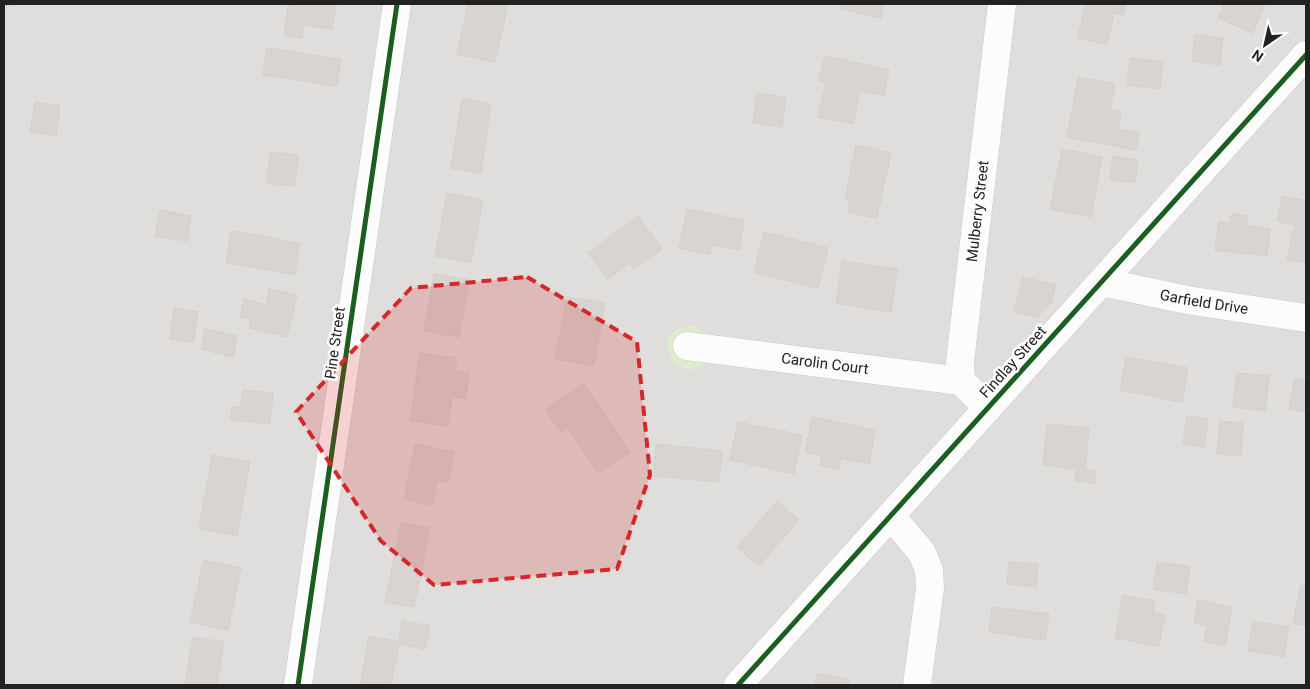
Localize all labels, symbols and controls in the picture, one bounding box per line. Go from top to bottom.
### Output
north arrow [1240,20,1290,70]
text: N [1249,46,1266,65]
street label: Mulberry Street [963,159,993,263]
street label: Garfield Drive [1158,285,1249,318]
street label: Pine Street [321,306,349,380]
street label: Findlay Street [976,322,1050,402]
street label: Carolin Court [780,349,870,378]

